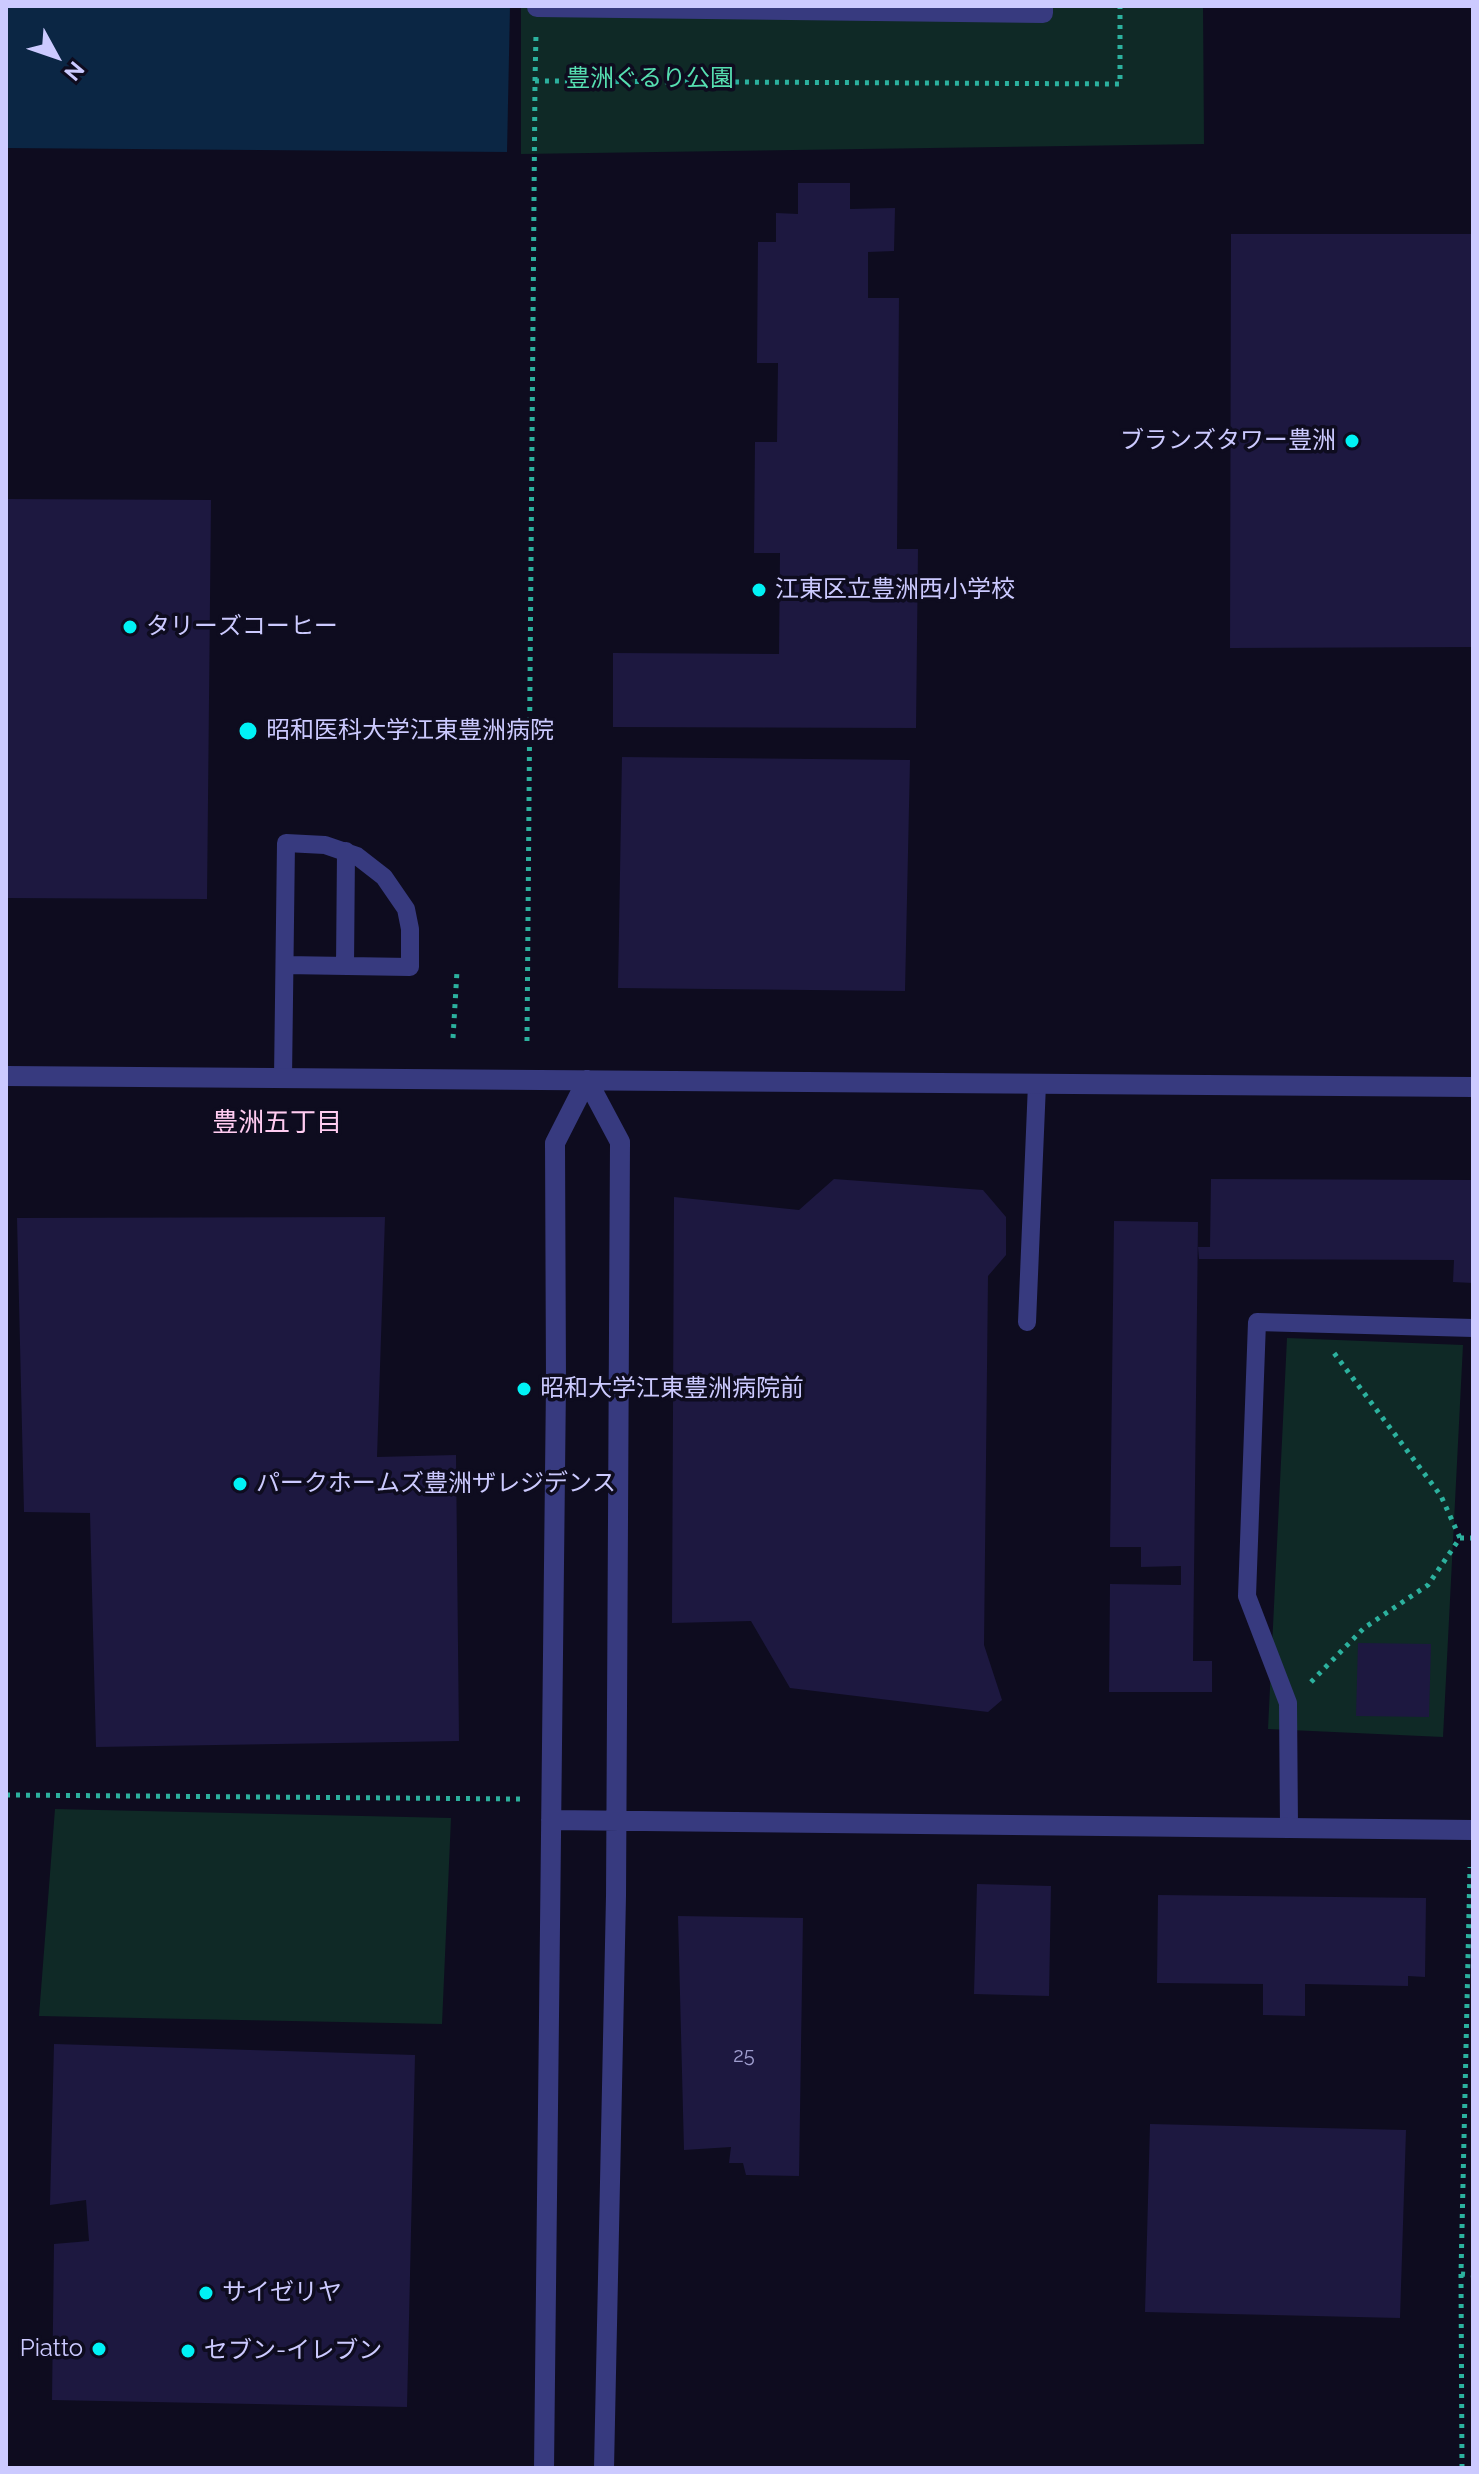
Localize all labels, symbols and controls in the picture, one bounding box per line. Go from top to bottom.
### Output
north arrow [16,16,96,96]
text: N [59,57,90,86]
park label: 豊洲ぐるり公園 [566,65,734,93]
place label: ブランズタワー豊洲 [1120,427,1336,455]
marker: ブランズタワー豊洲 [1343,432,1361,450]
place label: 江東区立豊洲西小学校 [775,576,1015,604]
marker: 江東区立豊洲西小学校 [750,581,768,599]
place label: タリーズコーヒー [146,613,338,641]
marker: タリーズコーヒー [121,618,139,636]
place label: 昭和医科大学江東豊洲病院 [266,717,554,745]
marker: 昭和医科大学江東豊洲病院 [237,720,259,742]
district label: 豊洲五丁目 [212,1107,342,1139]
place label: 昭和大学江東豊洲病院前 [540,1375,804,1403]
marker: 昭和大学江東豊洲病院前 [515,1380,533,1398]
place label: パークホームズ豊洲ザレジデンス [256,1470,616,1498]
marker: パークホームズ豊洲ザレジデンス [231,1475,249,1493]
house number: 25 [733,2044,755,2068]
place label: サイゼリヤ [222,2279,342,2307]
marker: サイゼリヤ [197,2284,215,2302]
place label: Piatto [20,2335,83,2363]
place label: セブン-イレブン [204,2337,382,2365]
marker: Piatto [90,2340,108,2358]
marker: セブン-イレブン [179,2342,197,2360]

